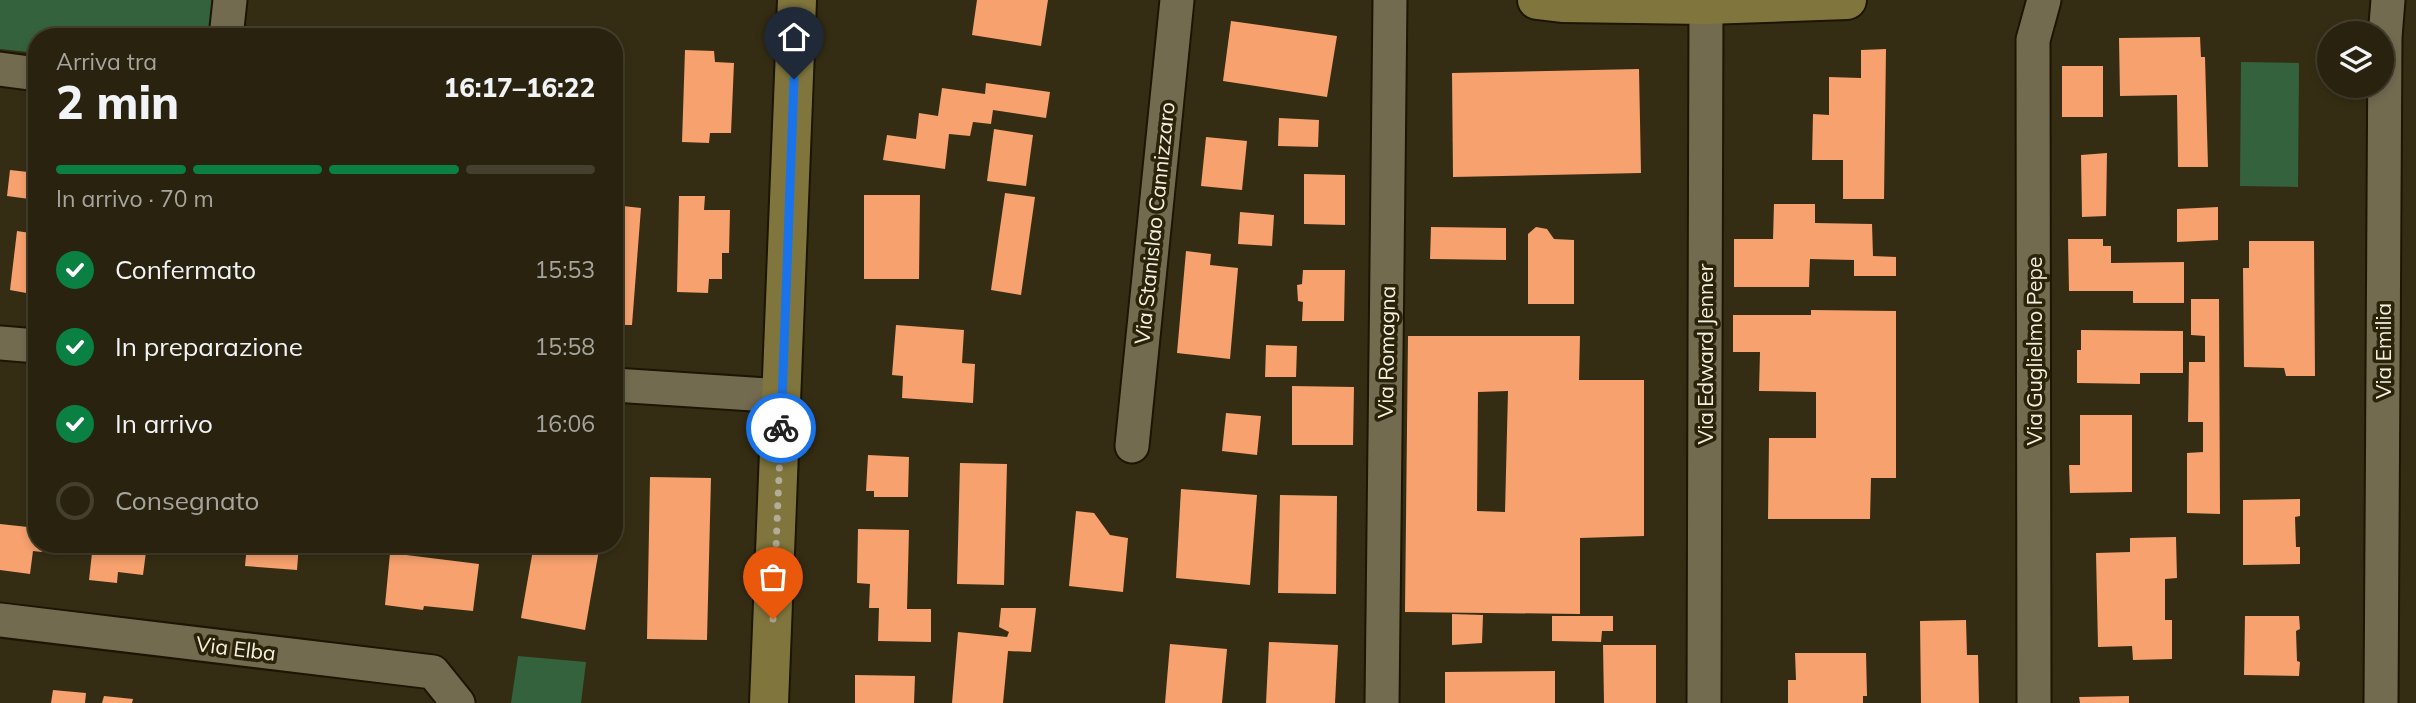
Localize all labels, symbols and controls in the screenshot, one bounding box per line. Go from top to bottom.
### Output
pin [764,7,824,79]
icon: home [775,18,813,56]
map controls [2317,21,2394,98]
button: layers [2317,21,2394,98]
text: Arriva tra [56,47,157,76]
text: 16:17–16:22 [444,71,595,104]
text: 2 min [56,73,179,131]
street label: Via Stanislao Cannizzaro [1128,101,1180,345]
text: In arrivo · 70 m [56,184,214,213]
icon: check [56,251,94,289]
text: Confermato [115,253,256,286]
text: 15:53 [535,255,595,284]
street label: Via Guglielmo Pepe [2021,257,2047,445]
street label: Via Edward Jenner [1692,263,1718,444]
street label: Via Romagna [1372,285,1400,419]
street label: Via Emilia [2370,303,2396,399]
icon: check [56,328,94,366]
text: In preparazione [115,330,303,363]
text: 15:58 [535,332,595,361]
courier [746,393,816,463]
icon: check [56,405,94,443]
text: In arrivo [115,407,213,440]
text: 16:06 [535,409,595,438]
icon: bike [762,409,800,447]
text: Consegnato [115,484,259,517]
pin [743,547,803,619]
icon: bag [754,558,792,596]
street label: Via Elba [195,630,277,666]

